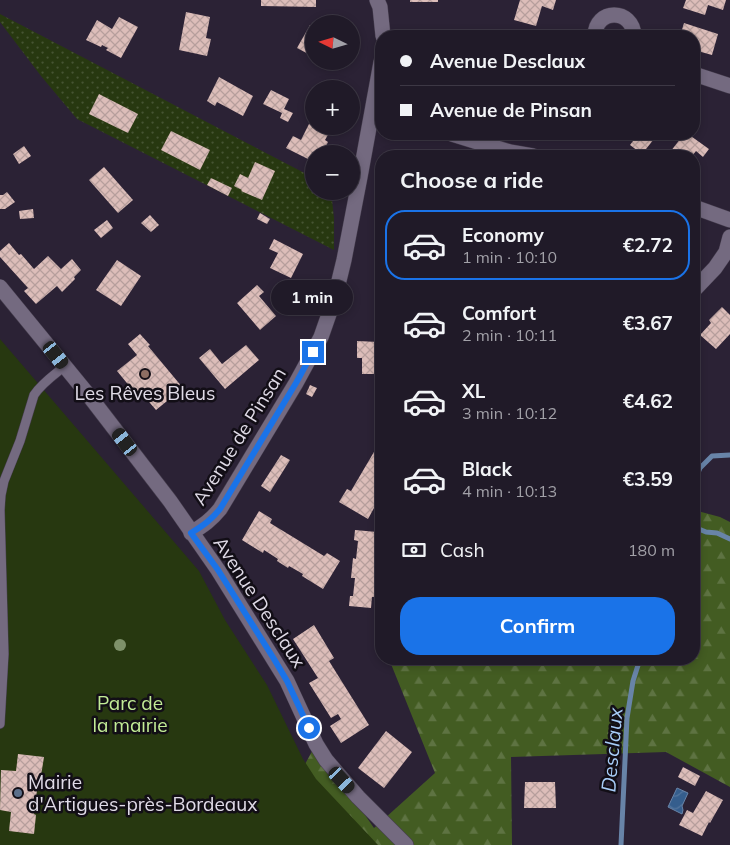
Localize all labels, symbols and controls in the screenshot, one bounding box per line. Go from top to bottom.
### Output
north arrow [305,15,360,70]
map controls [305,15,360,200]
text: Avenue Desclaux [430,49,585,73]
button: + [305,80,360,135]
text: Avenue de Pinsan [430,98,592,122]
button: − [305,145,360,200]
text: Choose a ride [400,166,543,194]
icon: car [402,223,447,268]
text: Economy [462,223,544,247]
text: €2.72 [623,233,673,257]
text: 1 min · 10:10 [462,247,557,267]
callout: 1 min [272,280,354,314]
text: 1 min [291,287,333,307]
icon: car [402,301,447,346]
text: Comfort [462,301,536,325]
text: €3.67 [623,311,673,335]
text: 2 min · 10:11 [462,325,557,345]
car [40,339,71,371]
route end [302,341,324,363]
street label: Avenue de Pinsan [187,363,291,509]
marker: Les Rêves Bleus [139,368,151,380]
icon: car [402,379,447,424]
text: XL [462,379,485,403]
place label: Les Rêves Bleus [75,381,215,405]
text: €4.62 [623,389,673,413]
text: 3 min · 10:12 [462,403,557,423]
car [109,426,140,458]
icon: car [402,457,447,502]
text: Black [462,457,512,481]
text: €3.59 [623,467,673,491]
text: 4 min · 10:13 [462,481,557,501]
street label: Avenue Desclaux [209,532,311,672]
icon: cash [400,536,428,564]
text: Cash [440,538,485,562]
text: 180 m [628,540,675,560]
button: Confirm [400,597,675,655]
park label: Parc de la mairie [92,691,168,737]
water label: Desclaux [595,705,628,793]
route start [298,717,320,739]
car [326,764,357,796]
place label: Mairie d'Artigues-près-Bordeaux [28,770,257,816]
marker: Mairie d'Artigues-près-Bordeaux [12,787,24,799]

